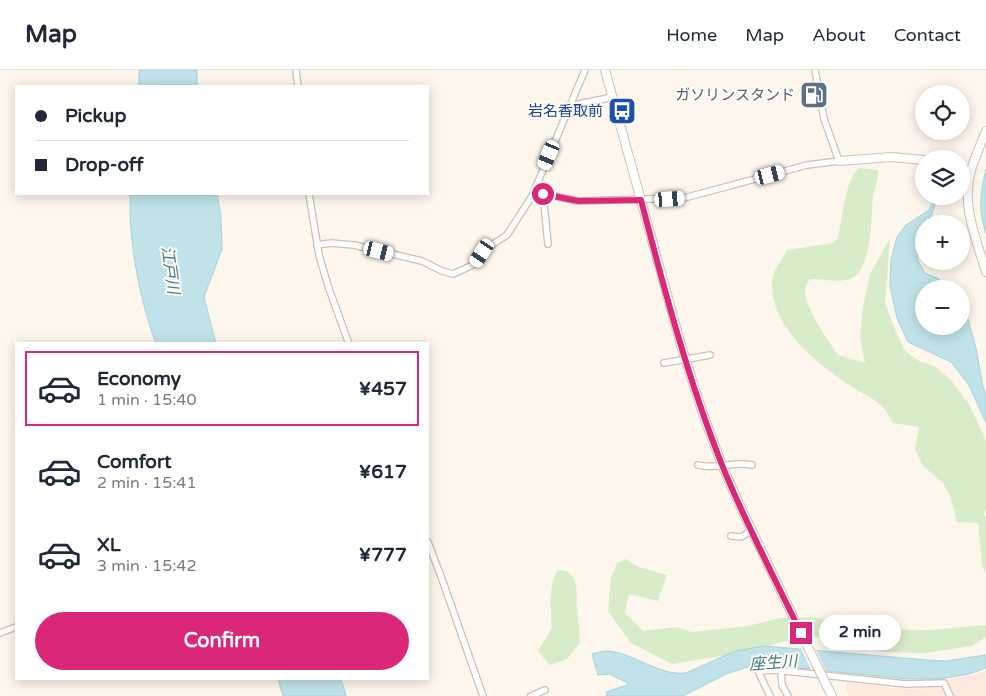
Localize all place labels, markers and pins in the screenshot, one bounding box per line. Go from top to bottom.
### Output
fuel station icon: ガソリンスタンド [799,80,829,110]
place label: ガソリンスタンド [675,86,795,104]
bus stop icon: 岩名香取前 [607,96,637,126]
place label: 岩名香取前 [528,102,603,120]

